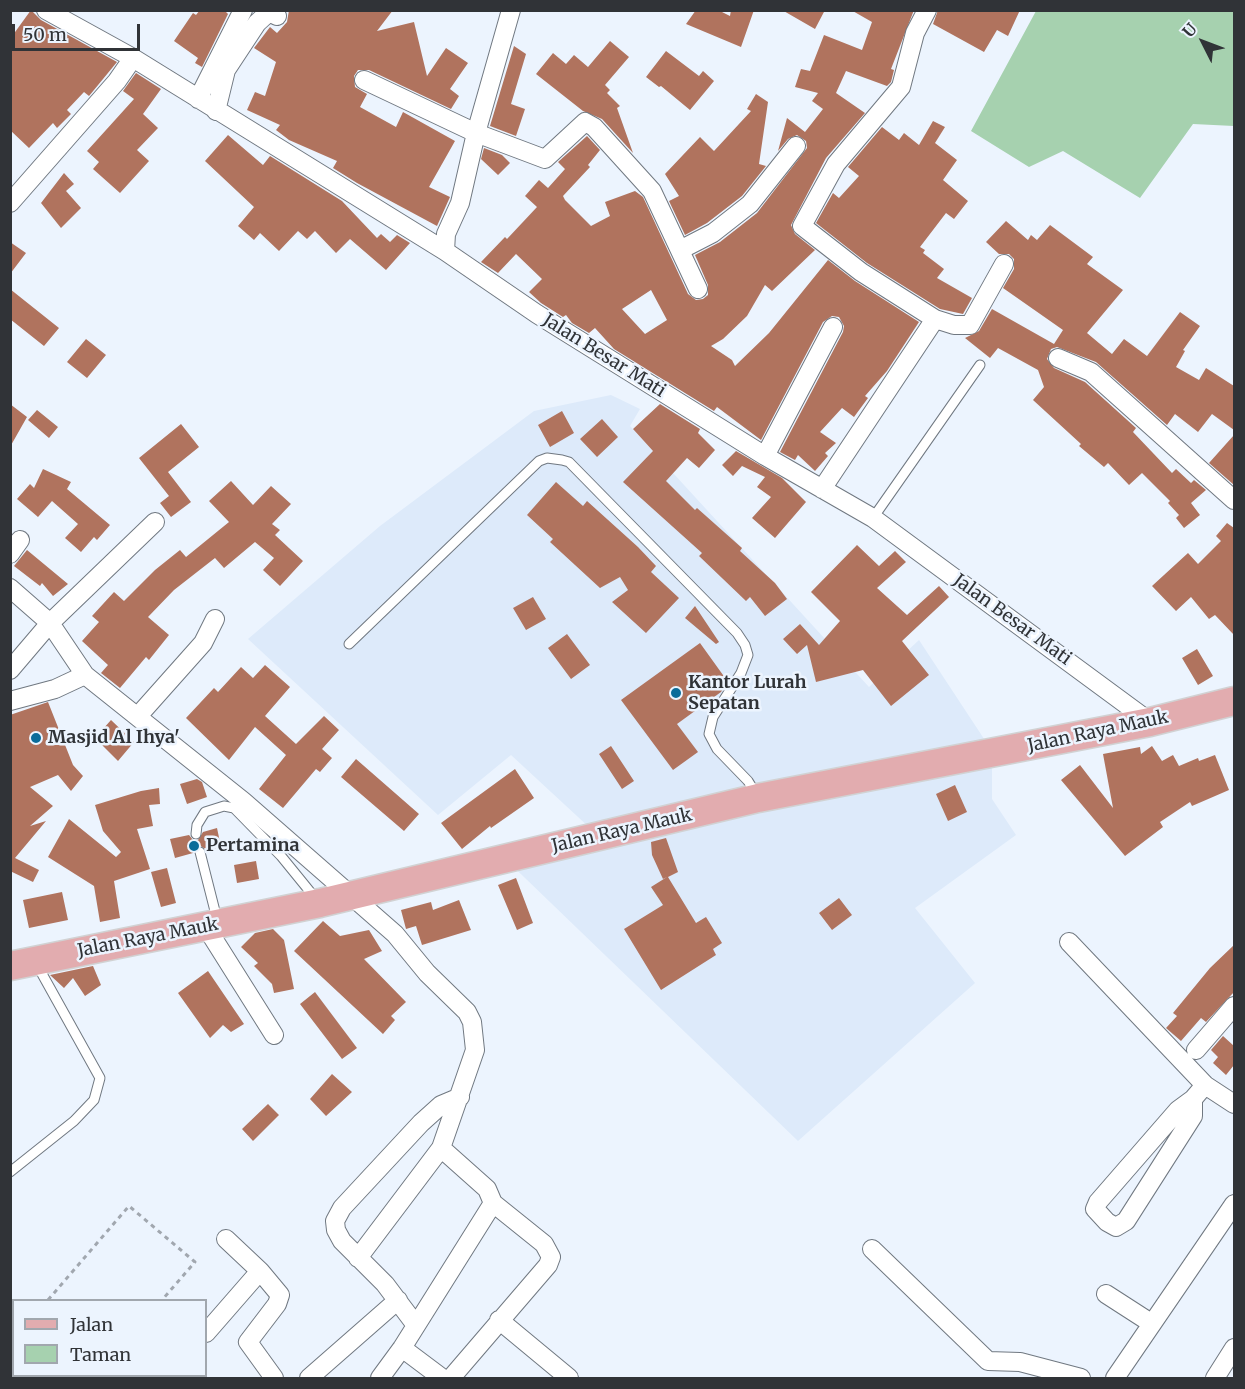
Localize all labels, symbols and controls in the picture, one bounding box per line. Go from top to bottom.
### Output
scale bar [15,12,142,50]
north arrow [1173,12,1233,72]
text: U [1178,19,1201,41]
text: 50 m [23,23,67,46]
street label: Jalan Besar Mati [539,310,669,402]
street label: Jalan Besar Mati [949,570,1075,670]
place label: Kantor Lurah Sepatan [688,672,807,714]
marker: Kantor Lurah Sepatan [669,686,683,700]
street label: Jalan Raya Mauk [1026,707,1170,757]
place label: Masjid Al Ihya' [48,727,180,749]
marker: Masjid Al Ihya' [29,731,43,745]
street label: Jalan Raya Mauk [550,804,694,858]
place label: Pertamina [206,835,300,857]
marker: Pertamina [187,839,201,853]
street label: Jalan Raya Mauk [76,914,220,962]
legend [12,1299,207,1377]
text: Jalan [70,1313,113,1336]
text: Taman [70,1343,131,1366]

